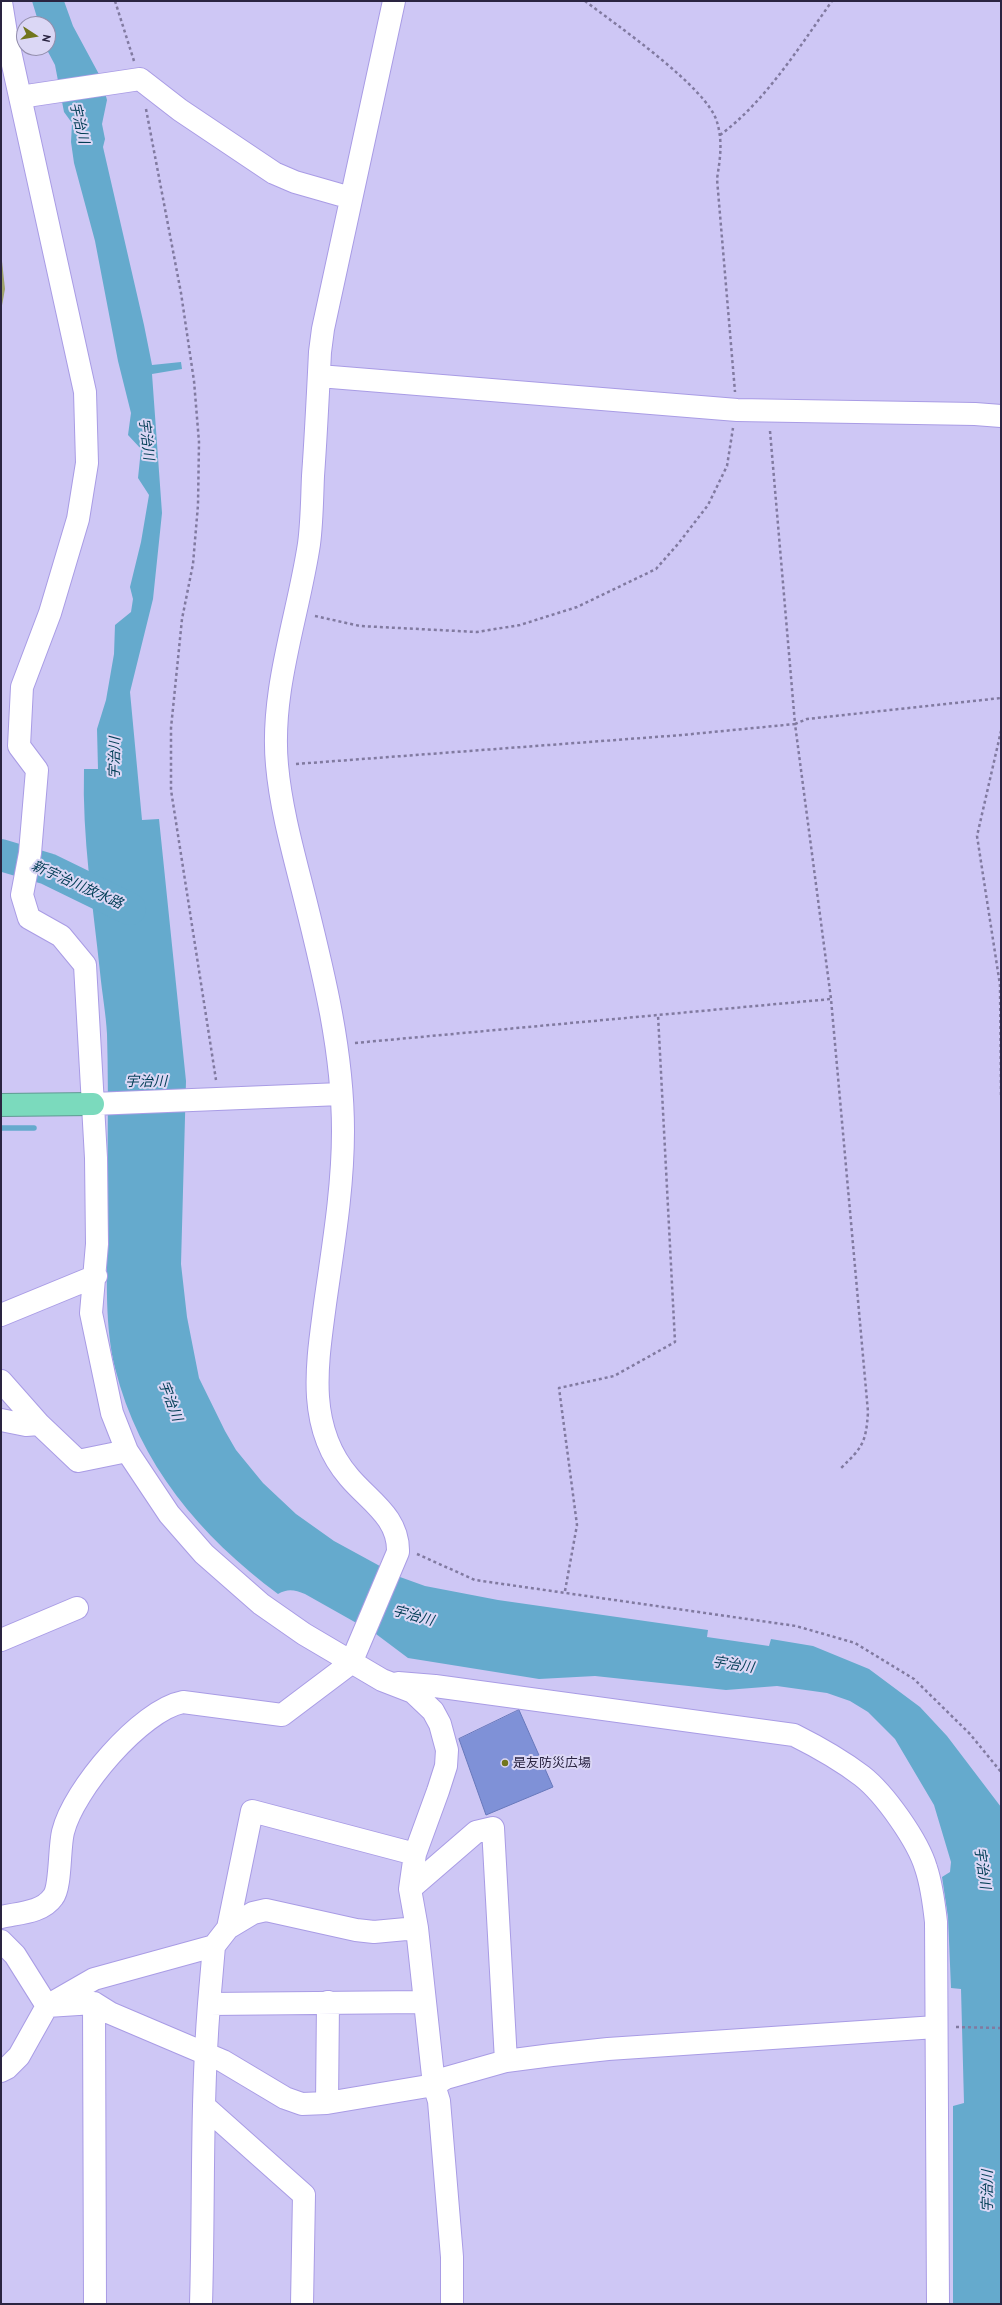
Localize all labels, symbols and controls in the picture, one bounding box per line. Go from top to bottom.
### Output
north arrow [16,16,56,56]
text: N [39,33,54,43]
water label: 宇治川 [66,101,92,145]
water label: 宇治川 [135,417,157,461]
water label: 宇治川 [106,737,124,779]
water label: 新宇治川放水路 [29,857,125,913]
water label: 宇治川 [125,1074,167,1090]
water label: 宇治川 [155,1378,185,1424]
water label: 宇治川 [391,1602,435,1630]
water label: 宇治川 [711,1653,755,1677]
place label: 是友防災広場 [513,1755,591,1771]
marker: 是友防災広場 [500,1758,510,1768]
water label: 宇治川 [971,1846,993,1890]
water label: 宇治川 [980,2170,996,2212]

